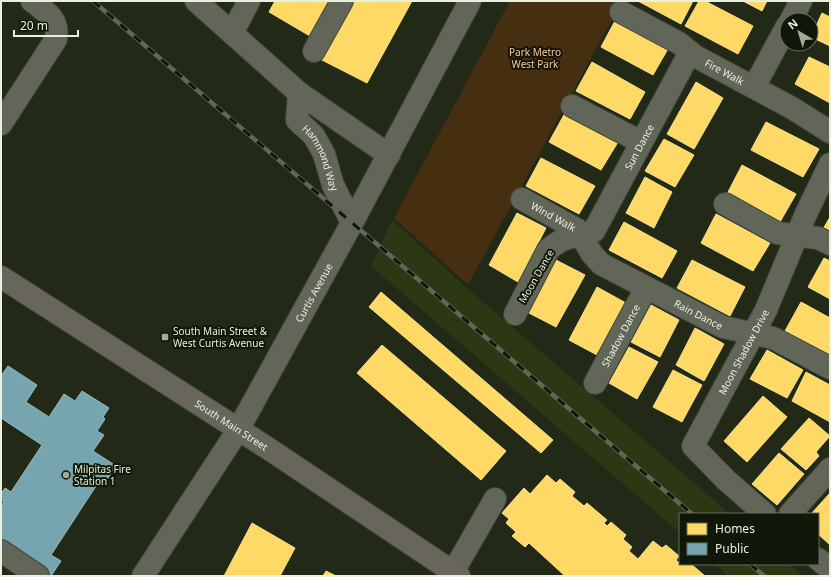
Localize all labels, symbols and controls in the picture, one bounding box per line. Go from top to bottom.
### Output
scale bar [14,12,78,38]
north arrow [779,12,819,52]
text: N [784,15,801,32]
text: 20 m [20,17,48,34]
park label: Park Metro West Park [509,45,561,71]
street label: Fire Walk [703,56,747,88]
street label: Hammond Way [299,121,342,194]
street label: Sun Dance [621,121,657,172]
street label: Wind Walk [528,198,579,235]
street label: Moon Dance [515,246,557,305]
street label: Curtis Avenue [292,260,336,325]
street label: Rain Dance [672,296,726,333]
street label: Shadow Dance [598,301,643,369]
street label: Moon Shadow Drive [715,307,772,397]
place label: South Main Street & West Curtis Avenue [173,324,268,350]
marker: South Main Street & West Curtis Avenue [160,332,170,342]
street label: South Main Street [192,396,271,454]
place label: Milpitas Fire Station 1 [74,462,131,488]
marker: Milpitas Fire Station 1 [61,470,71,480]
legend [679,513,819,565]
text: Homes [715,520,755,537]
text: Public [715,540,749,557]

